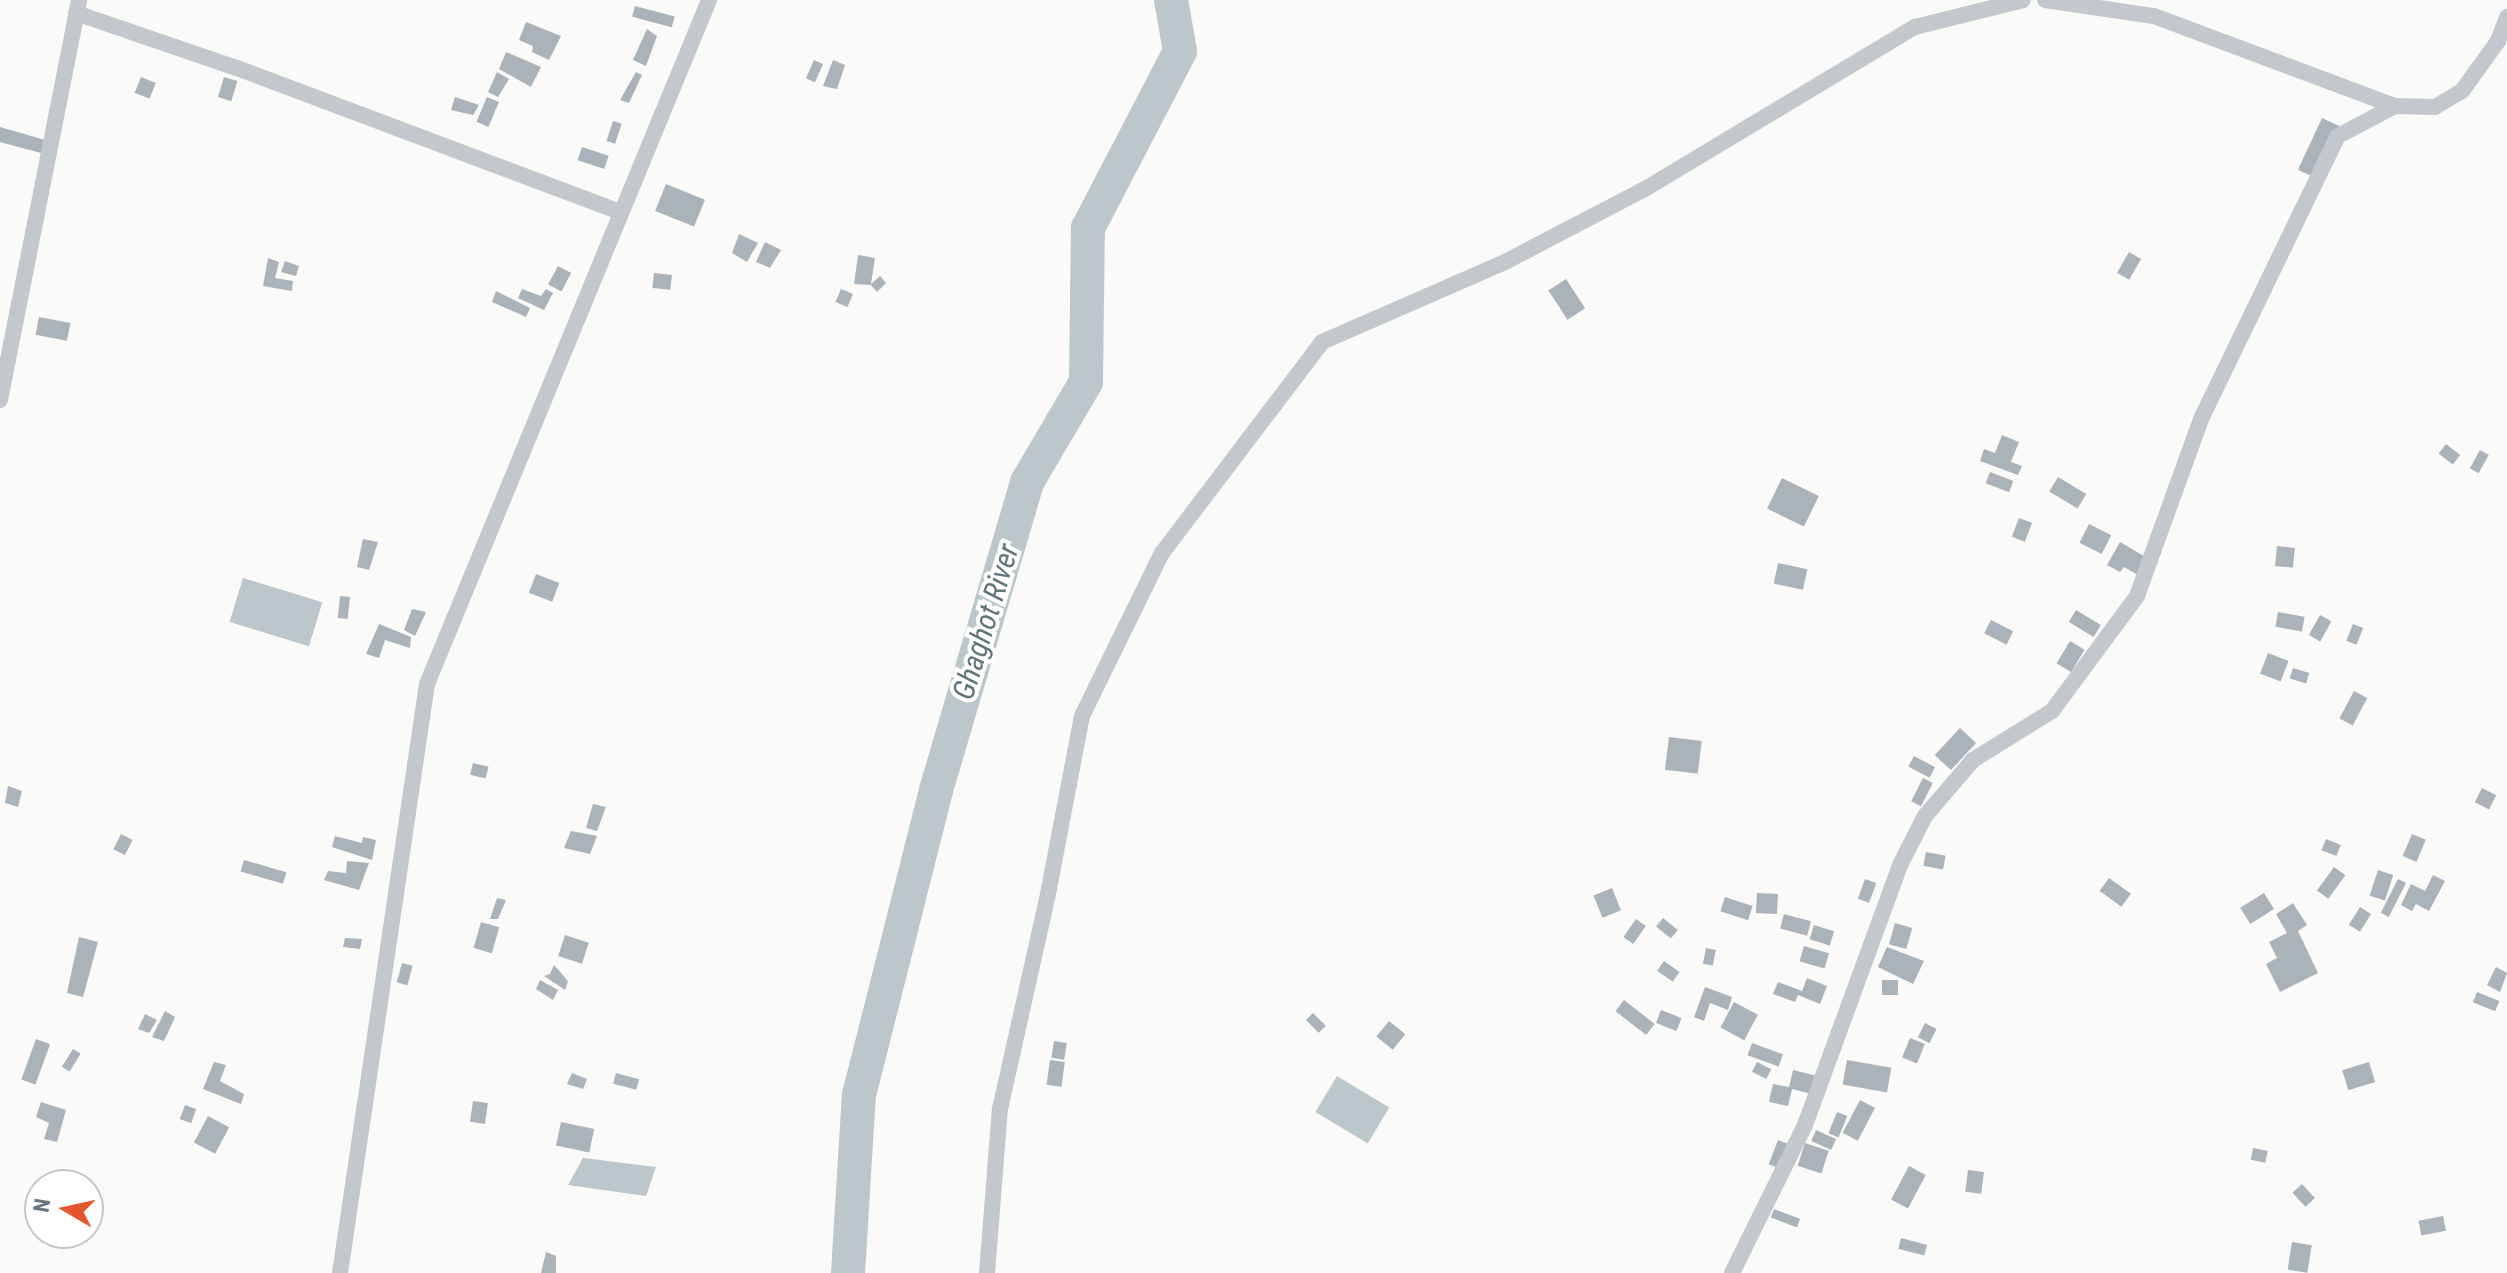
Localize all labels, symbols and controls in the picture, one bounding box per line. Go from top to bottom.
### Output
water label: Ghaghot River [945,540,1027,704]
north arrow [24,1169,104,1249]
text: N [28,1197,55,1214]

